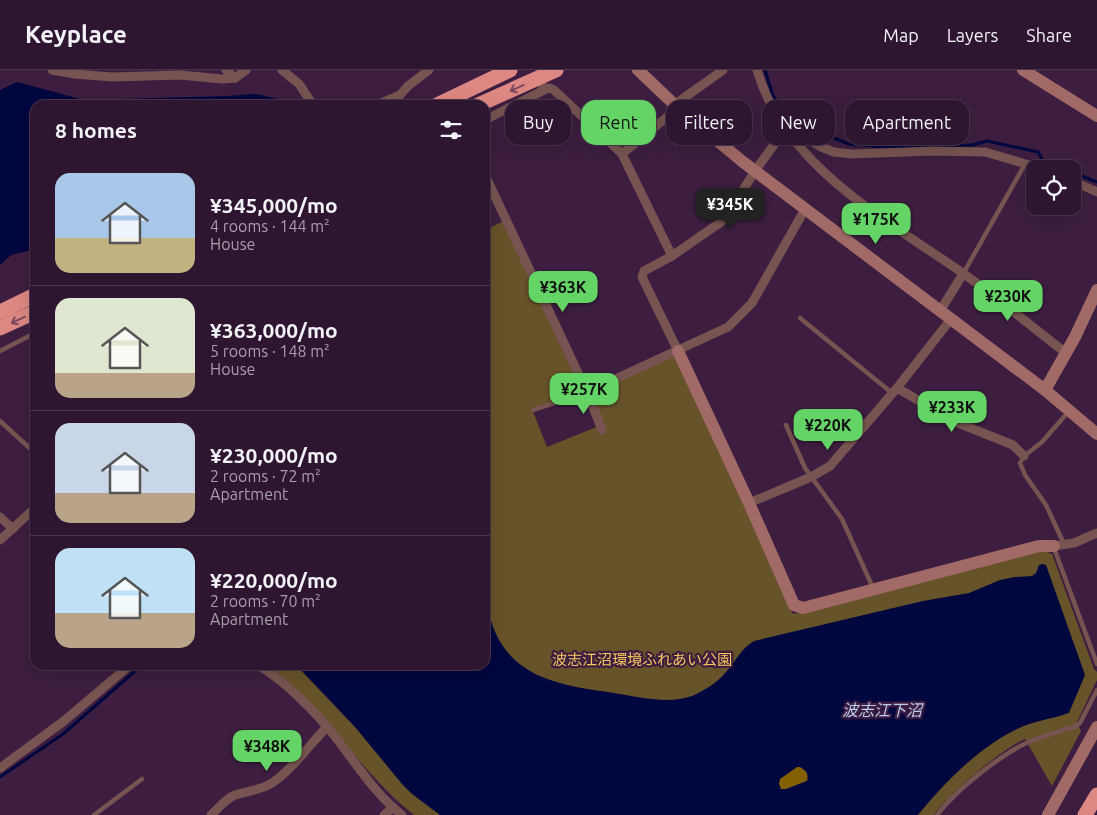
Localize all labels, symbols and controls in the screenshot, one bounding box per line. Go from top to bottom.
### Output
text: Keyplace [25,21,127,48]
text: Map [883,25,919,45]
text: Layers [947,25,998,45]
text: Share [1026,25,1072,45]
one-way arrow [510,83,525,93]
chip: Buy [505,100,571,145]
chip: Rent [581,100,656,145]
chip: Filters [666,100,752,145]
chip: New [762,100,835,145]
chip: Apartment [845,100,969,145]
icon: filters [437,116,465,144]
text: 8 homes [55,118,137,142]
map controls [1026,160,1081,215]
button: locate [1026,160,1081,215]
pin: ¥345K [695,188,765,230]
icon: home [95,193,155,253]
text: ¥345,000/mo [210,193,338,217]
text: ¥345K [707,195,753,213]
pin: ¥175K [841,202,911,245]
text: ¥175K [853,210,899,228]
text: 4 rooms · 144 m² [210,217,330,235]
text: House [210,235,255,253]
pin: ¥363K [528,270,598,313]
text: ¥363K [540,278,586,296]
pin: ¥230K [973,280,1043,322]
text: ¥230K [985,287,1031,305]
one-way arrow [10,315,25,325]
icon: home [95,318,155,378]
text: ¥363,000/mo [210,318,338,342]
text: 5 rooms · 148 m² [210,342,330,360]
text: House [210,360,255,378]
pin: ¥257K [549,372,619,415]
text: ¥257K [561,380,607,398]
pin: ¥233K [917,390,987,433]
text: ¥233K [929,398,975,416]
pin: ¥220K [793,408,863,451]
text: ¥220K [805,416,851,434]
icon: home [95,443,155,503]
text: ¥230,000/mo [210,443,338,467]
text: 2 rooms · 72 m² [210,467,321,485]
text: Apartment [210,485,288,503]
icon: home [95,568,155,628]
text: ¥220,000/mo [210,568,338,592]
text: 2 rooms · 70 m² [210,592,321,610]
text: Apartment [210,610,288,628]
park label: 波志江沼環境ふれあい公園 [552,651,732,668]
water label: 波志江下沼 [842,701,924,719]
pin: ¥348K [232,730,302,772]
text: ¥348K [244,737,290,755]

